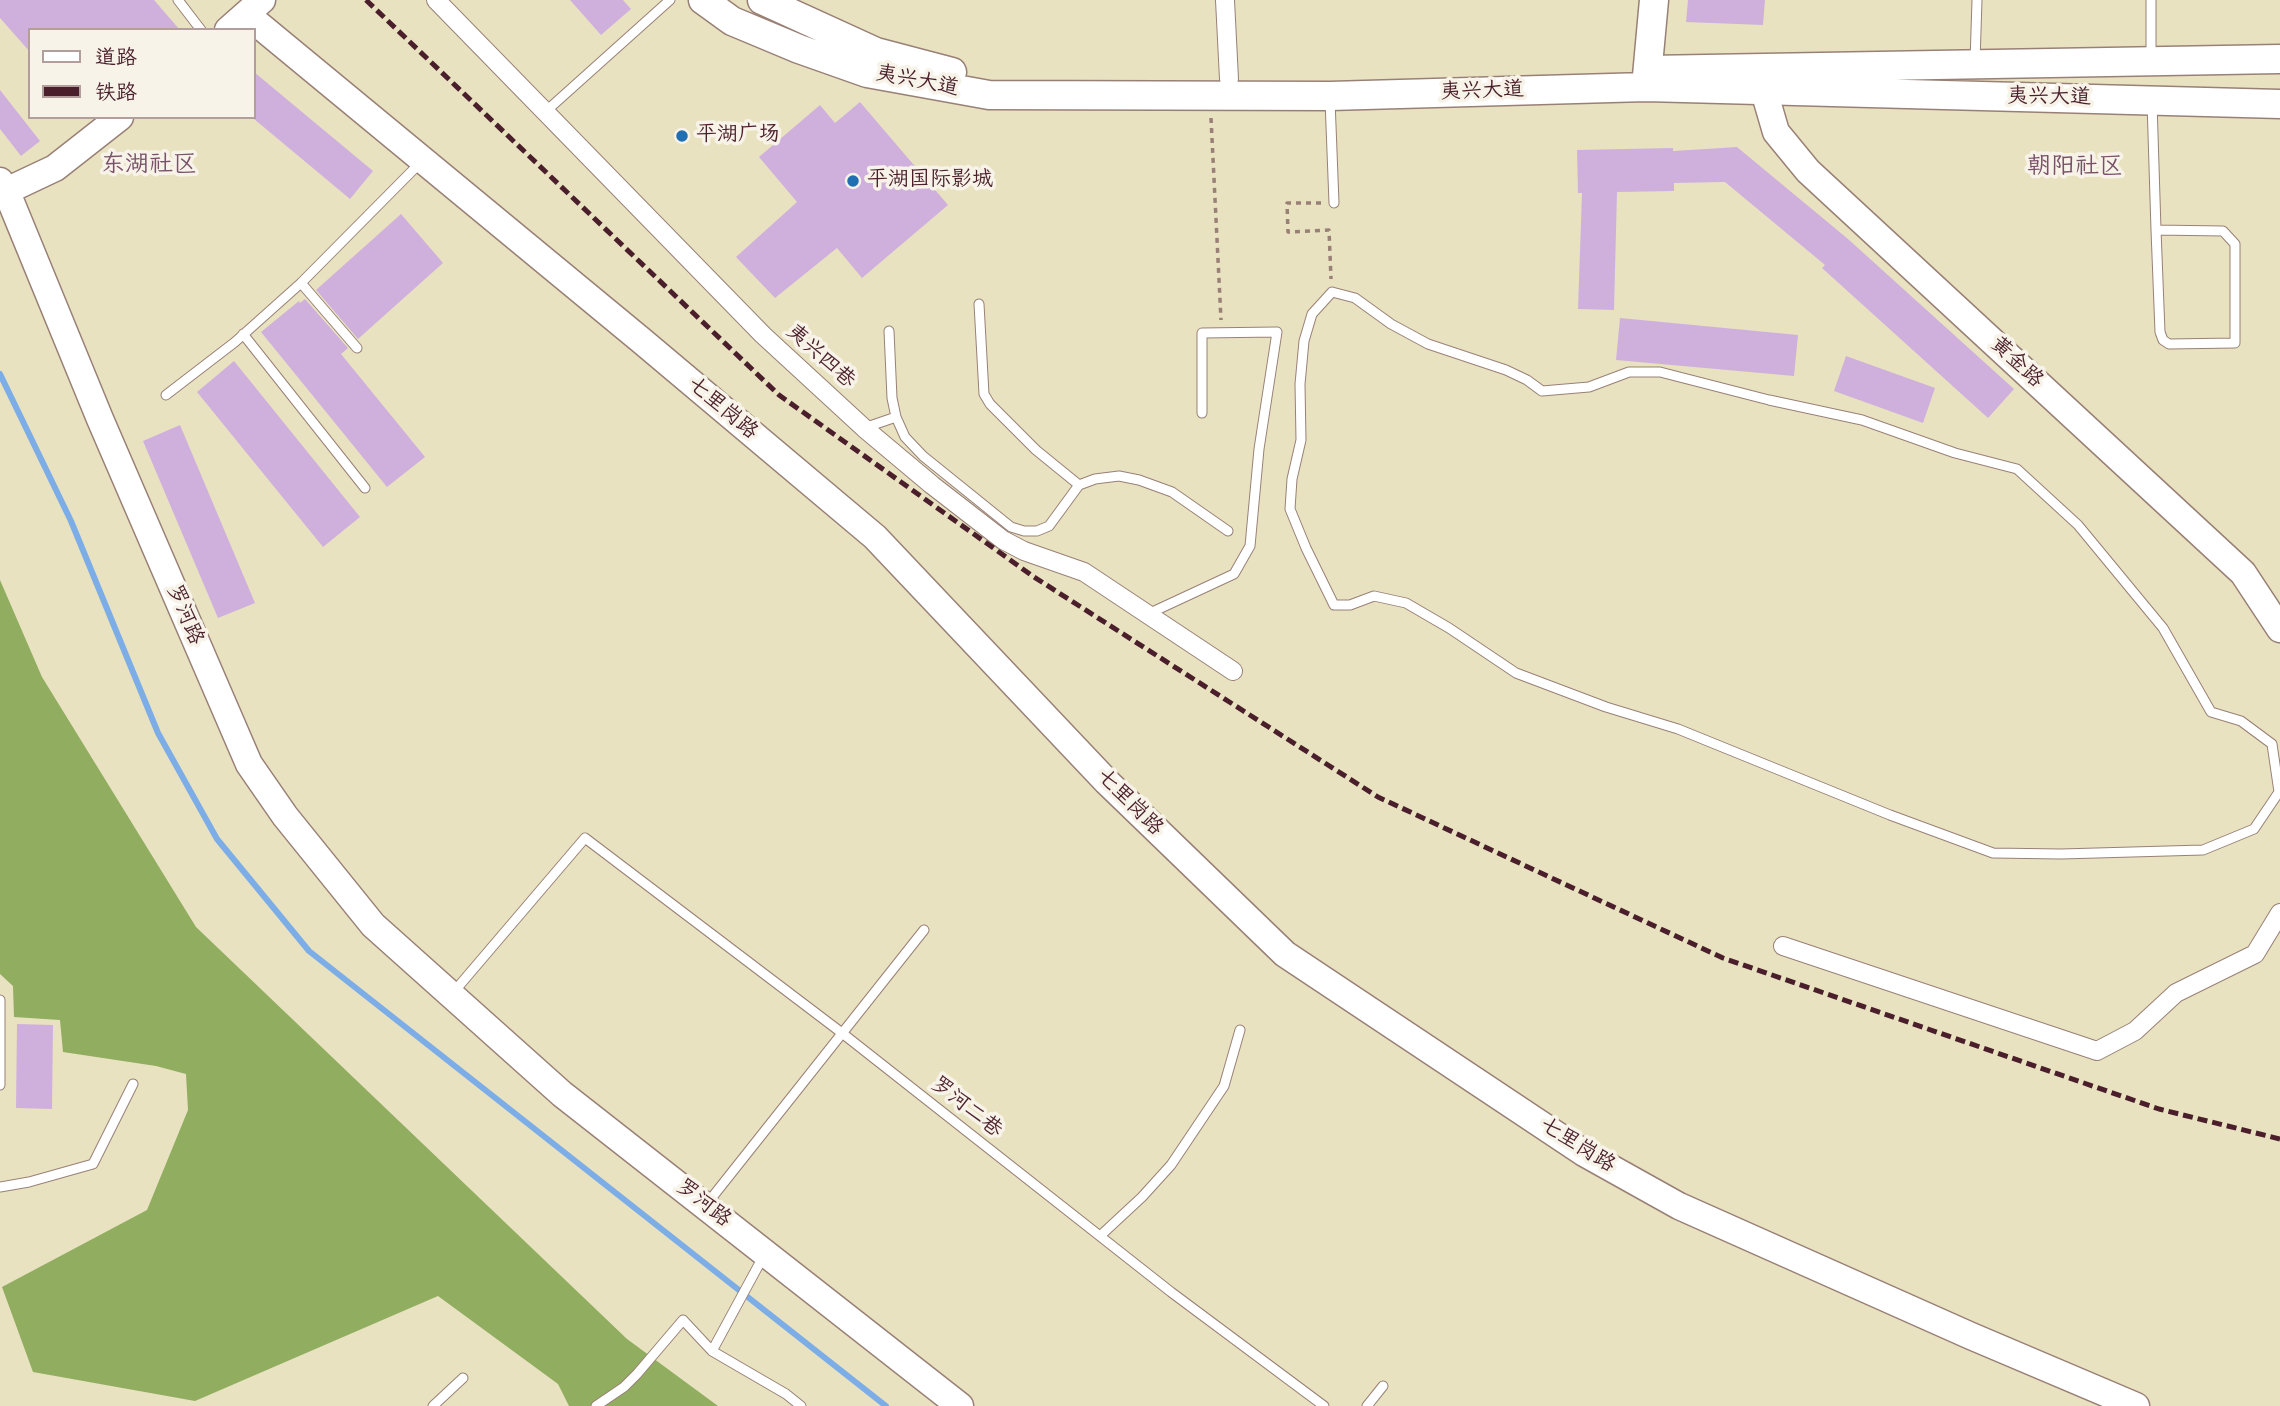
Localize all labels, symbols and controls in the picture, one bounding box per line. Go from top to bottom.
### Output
legend [28,28,256,119]
text: 道路 [95,43,137,72]
street label: 夷兴大道 [873,62,961,102]
text: 铁路 [95,78,137,107]
street label: 夷兴大道 [1440,78,1524,106]
street label: 夷兴大道 [2007,85,2091,111]
place label: 平湖广场 [696,123,780,149]
marker: 平湖广场 [674,128,690,144]
district label: 东湖社区 [101,152,197,180]
district label: 朝阳社区 [2027,154,2123,182]
place label: 平湖国际影城 [867,168,993,194]
marker: 平湖国际影城 [845,173,861,189]
street label: 夷兴四巷 [780,320,860,394]
street label: 黄金路 [1984,332,2048,394]
street label: 七里岗路 [682,372,762,446]
street label: 罗河路 [160,581,208,649]
street label: 七里岗路 [1090,764,1168,842]
street label: 罗河二巷 [925,1072,1007,1144]
street label: 七里岗路 [1535,1113,1619,1179]
street label: 罗河路 [670,1175,736,1233]

